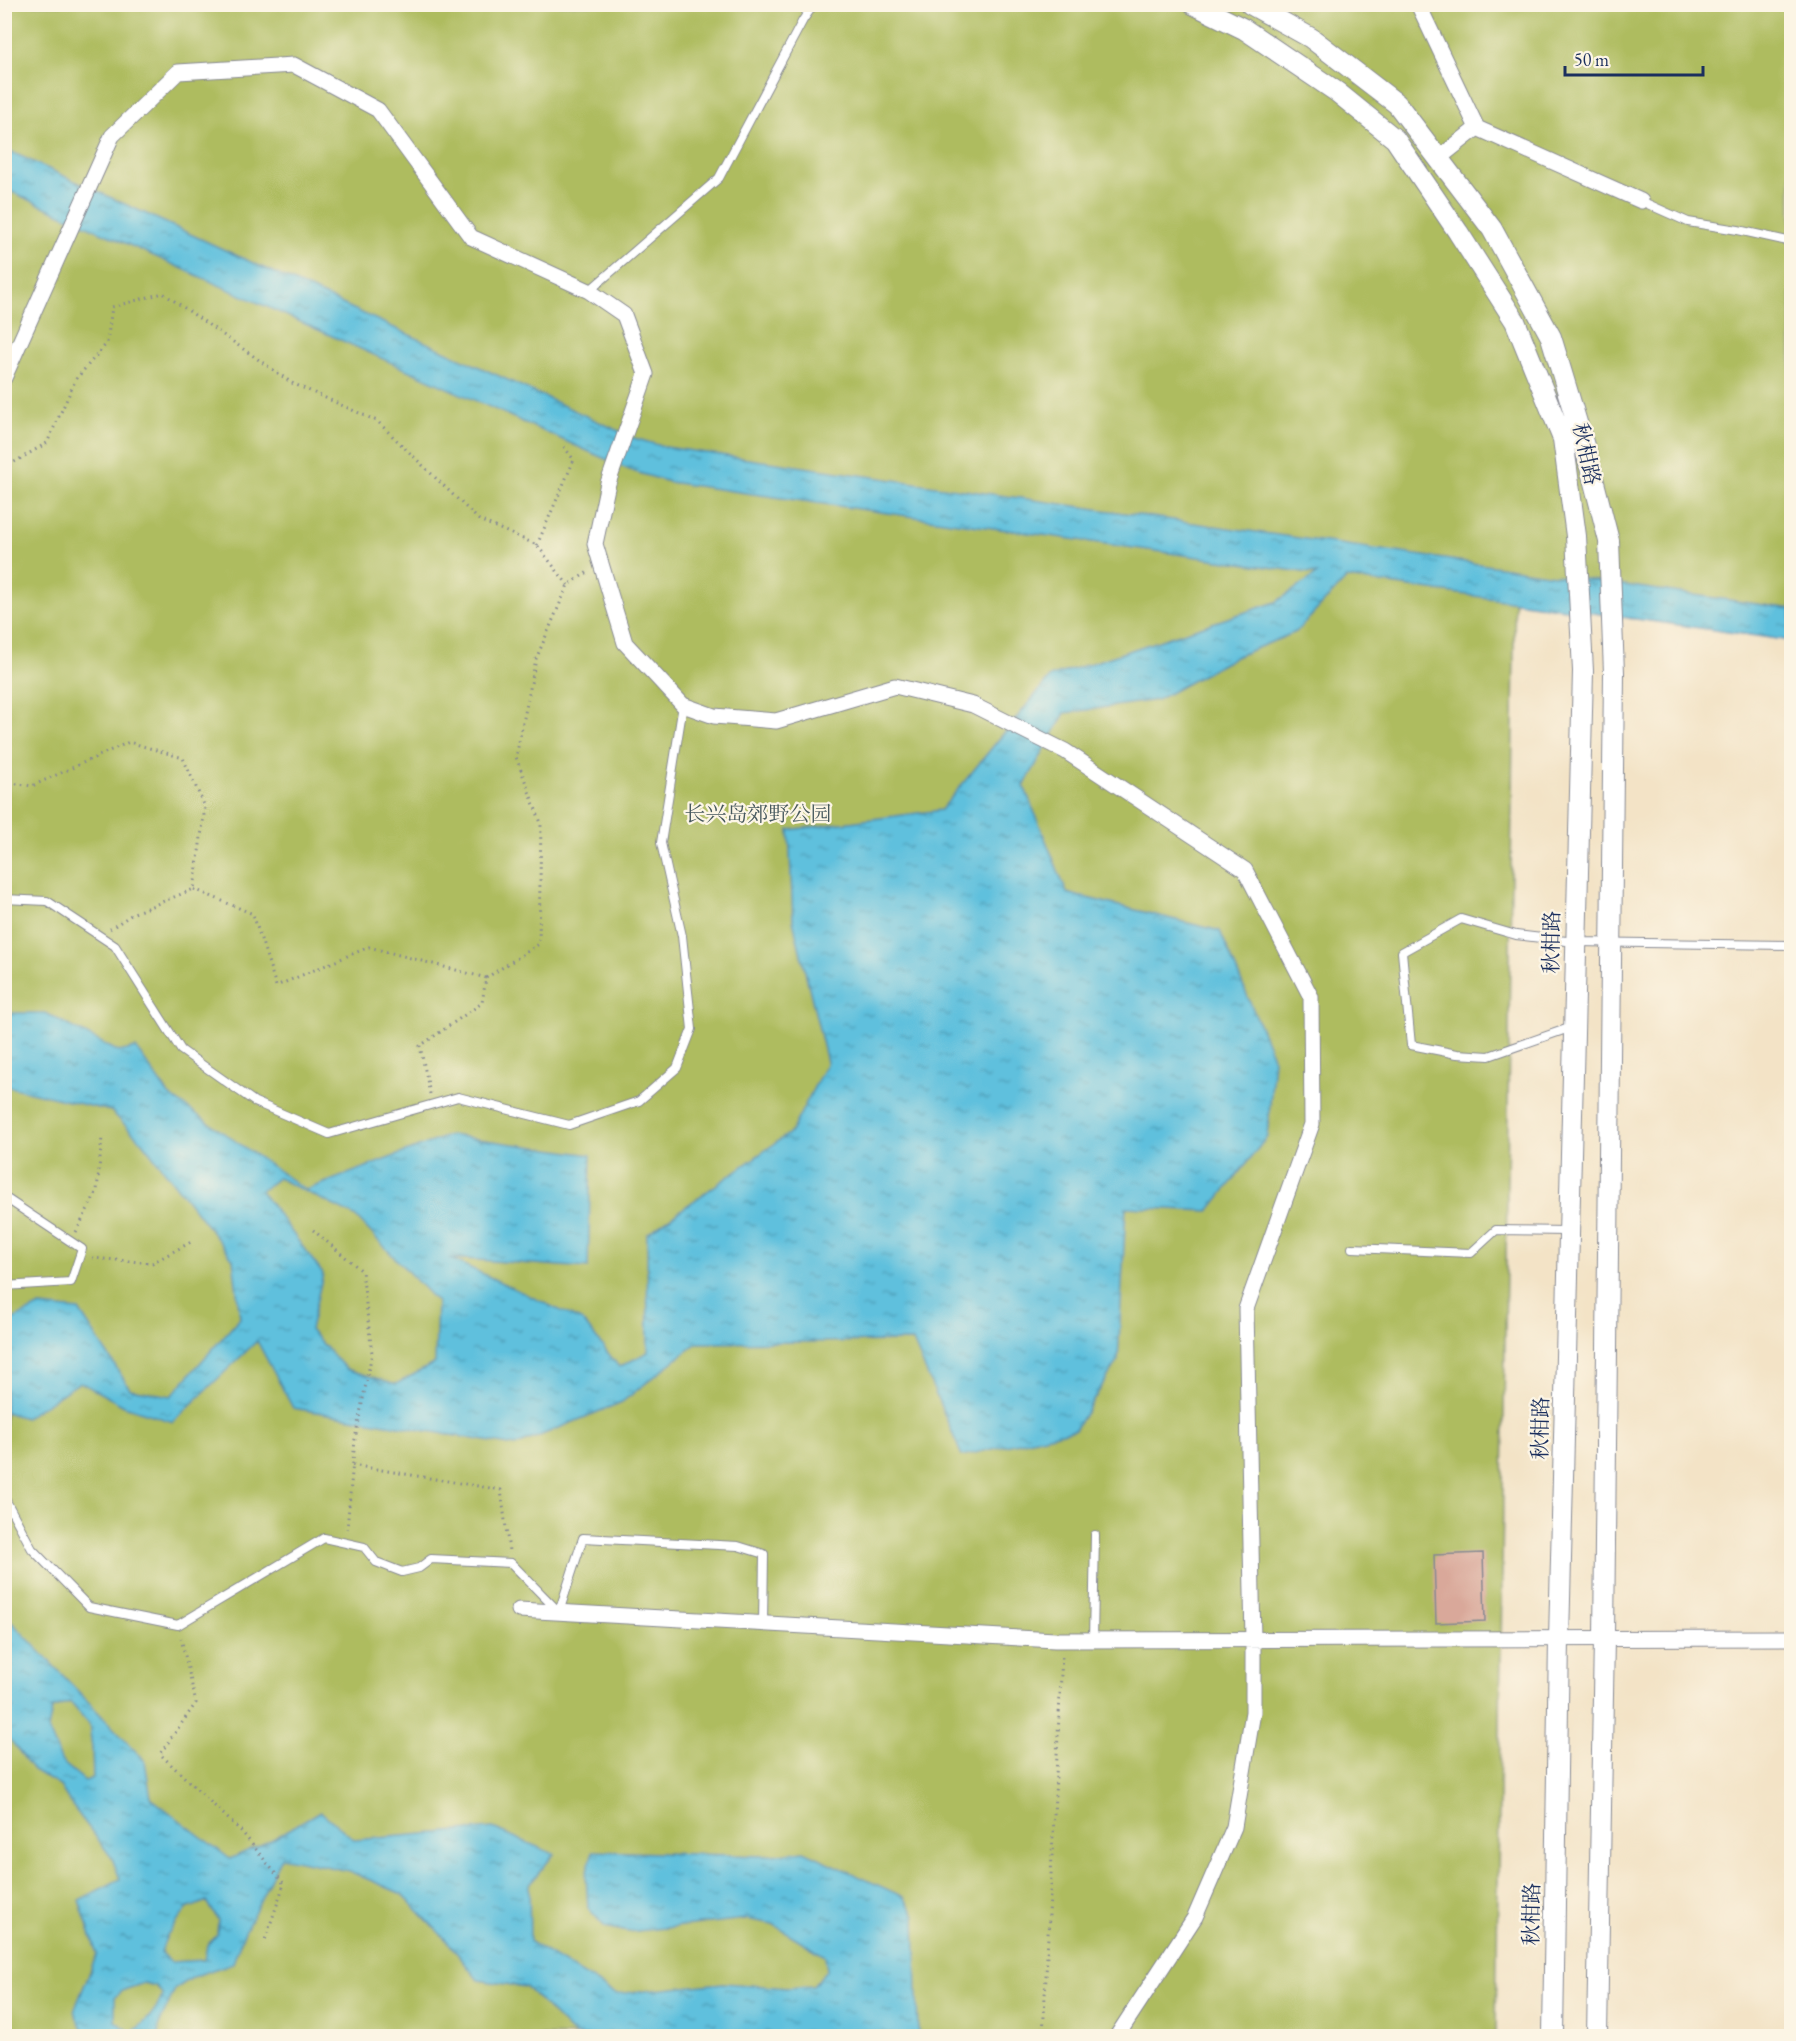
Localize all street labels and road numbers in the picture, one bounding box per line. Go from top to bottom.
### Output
street label: 秋柑路 [1567,420,1607,488]
street label: 秋柑路 [1537,910,1565,974]
street label: 秋柑路 [1526,1396,1554,1460]
street label: 秋柑路 [1517,1882,1545,1946]

